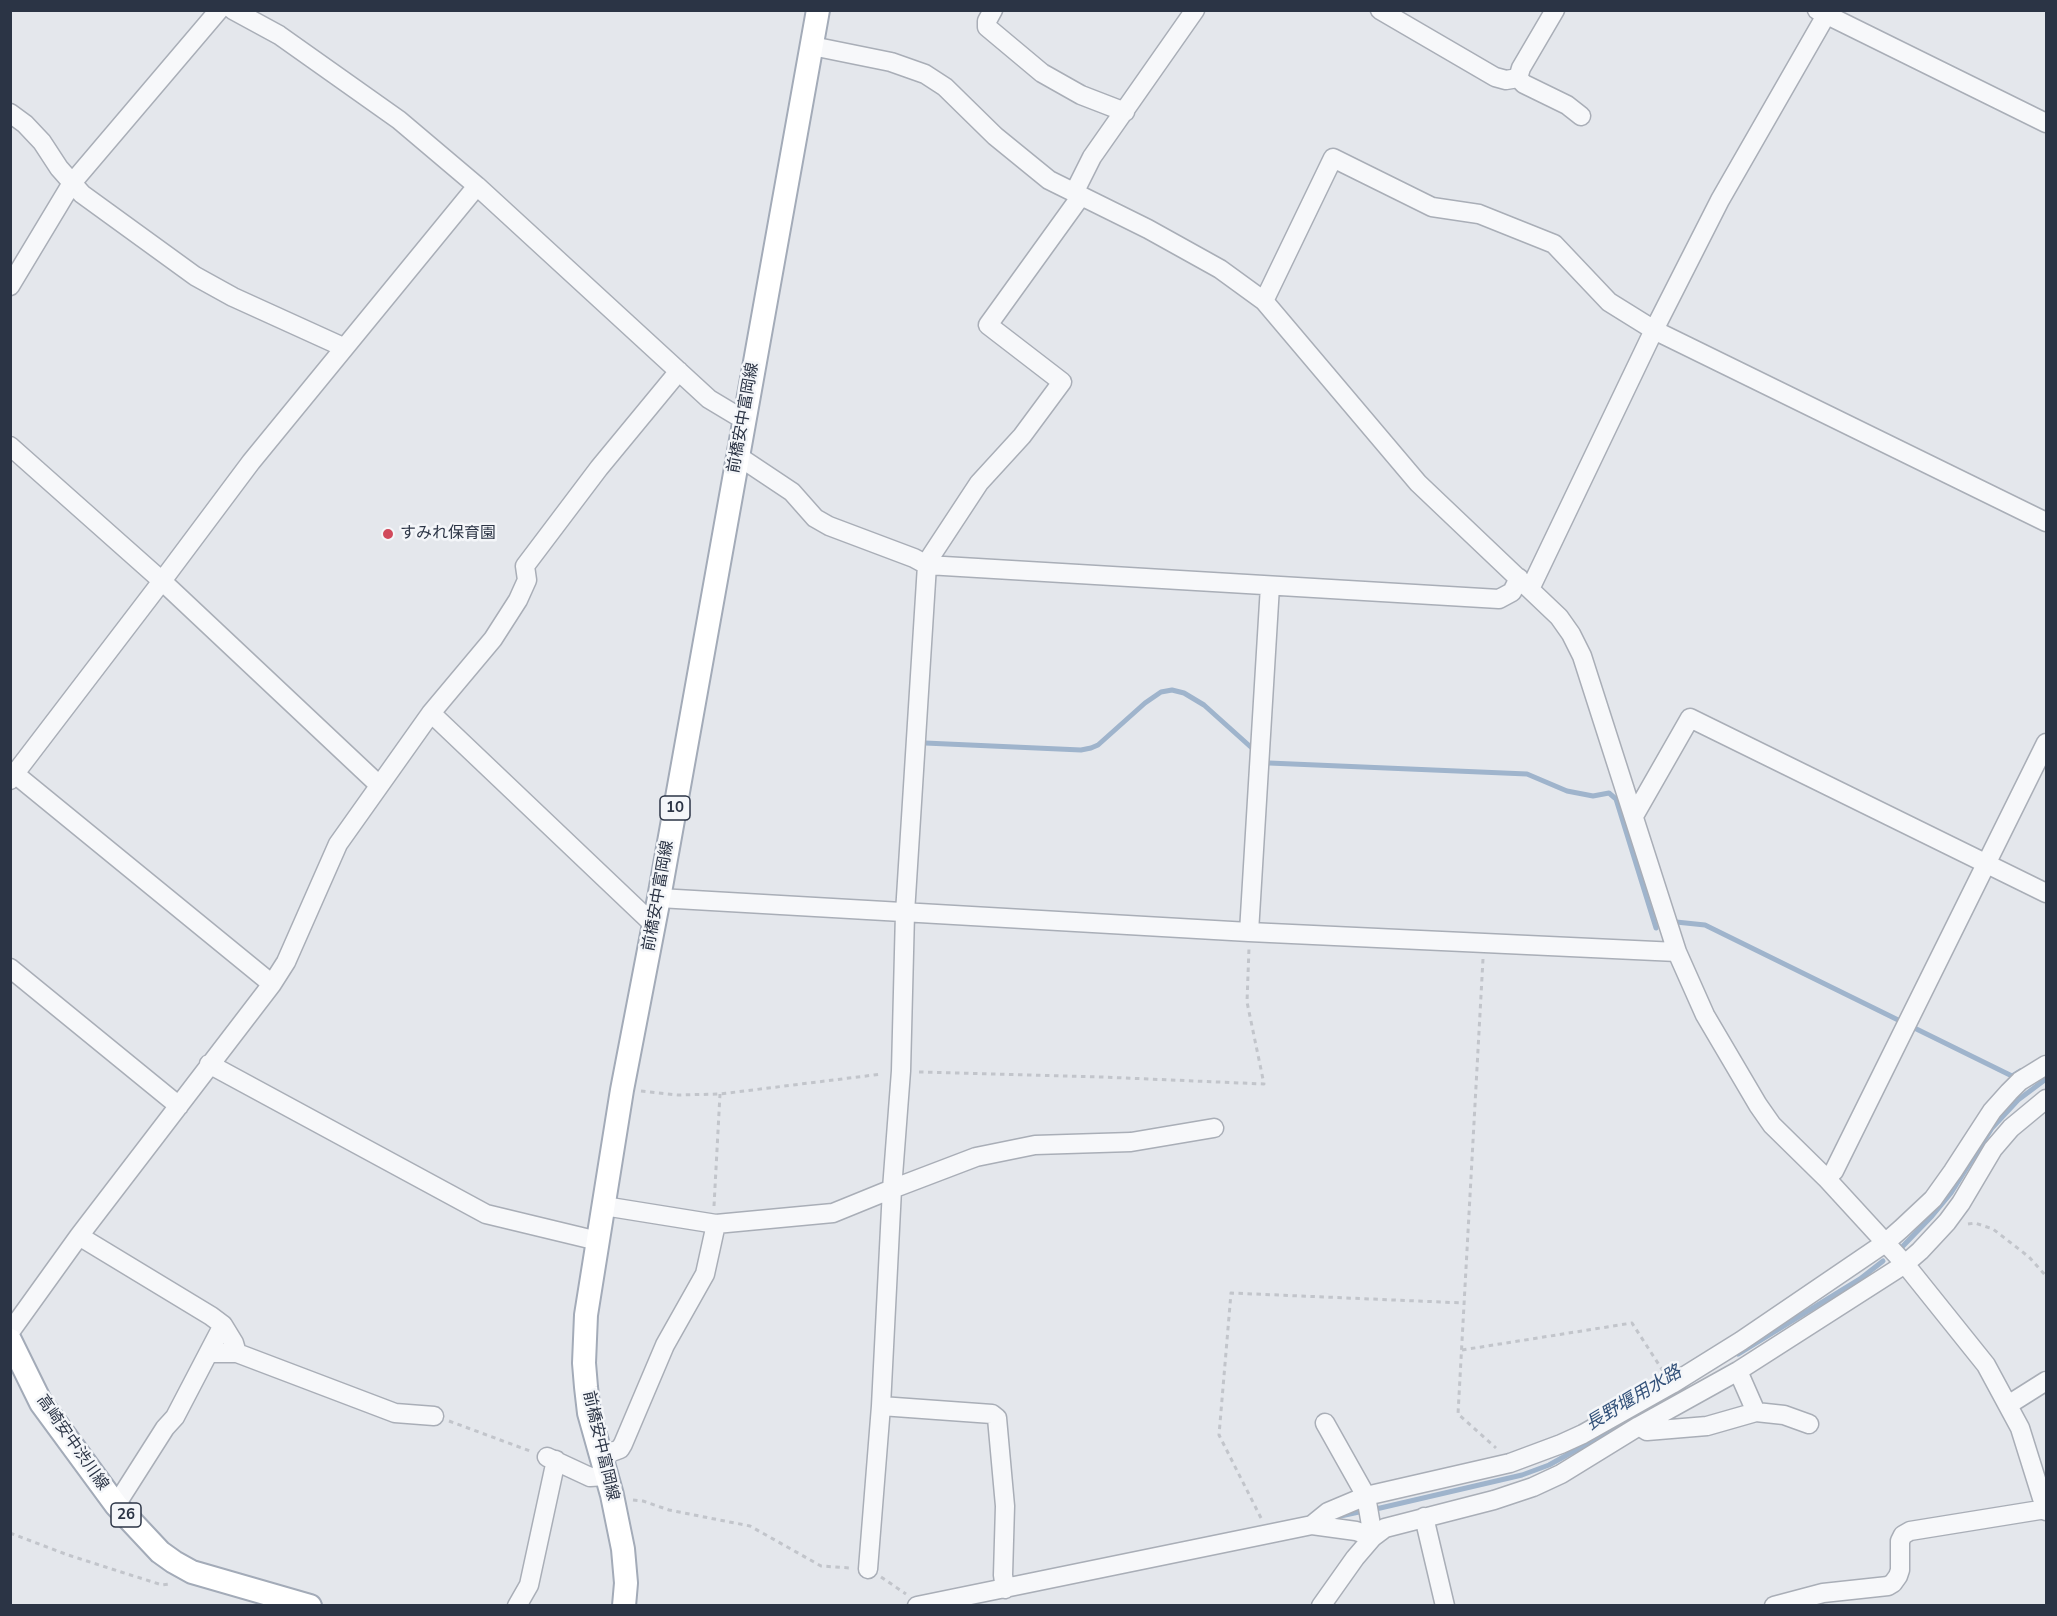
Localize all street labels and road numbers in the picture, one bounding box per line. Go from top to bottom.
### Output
street label: 前橋安中富岡線 [725,361,763,475]
road number: 10 [660,796,690,820]
street label: 前橋安中富岡線 [640,839,678,953]
street label: 前橋安中富岡線 [578,1389,622,1503]
street label: 高崎安中渋川線 [32,1392,112,1494]
road number: 26 [111,1503,141,1527]

